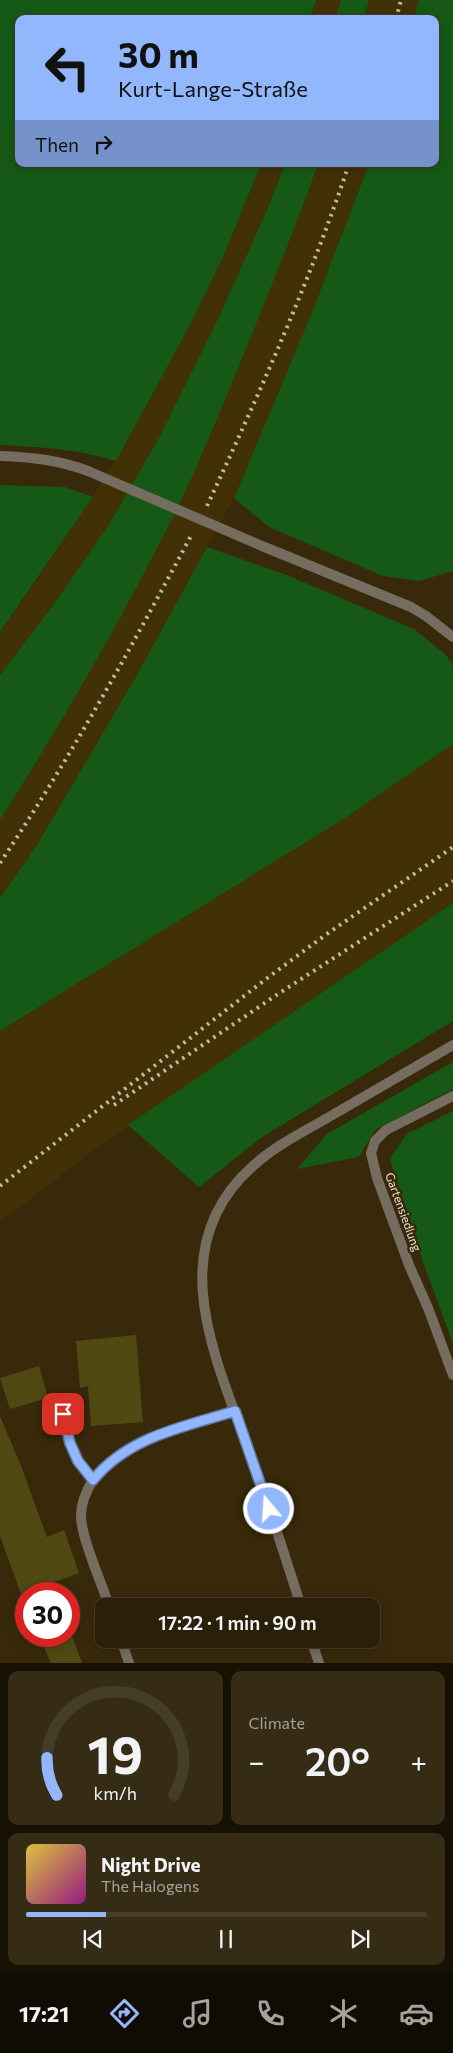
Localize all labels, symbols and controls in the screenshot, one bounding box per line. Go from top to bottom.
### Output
text: 30 m [118,32,199,75]
icon: left [35,35,100,100]
text: Kurt-Lange-Straße [118,75,308,102]
icon: right [89,130,117,158]
text: Then [35,133,79,156]
street label: Gartensiedlung [383,1170,425,1253]
pin [42,1393,84,1435]
icon: arrive [49,1400,77,1428]
position arrow [242,1482,294,1534]
speed limit sign: 30 [15,1582,80,1647]
text: 17:22 · 1 min · 90 m [158,1611,317,1634]
text: Climate [249,1713,305,1732]
text: 19 [87,1721,143,1785]
text: 20° [305,1737,370,1784]
text: − [249,1744,264,1778]
text: + [411,1744,427,1778]
text: km/h [94,1782,137,1804]
text: Night Drive [101,1853,201,1876]
text: The Halogens [101,1876,199,1895]
icon: previous [79,1925,107,1953]
icon: pause [212,1925,240,1953]
icon: next [346,1925,374,1953]
icon: directions [107,1996,142,2031]
icon: music [180,1996,215,2031]
icon: phone [253,1996,288,2031]
icon: climate [326,1996,361,2031]
icon: car [399,1996,434,2031]
text: 17:21 [19,2000,69,2027]

